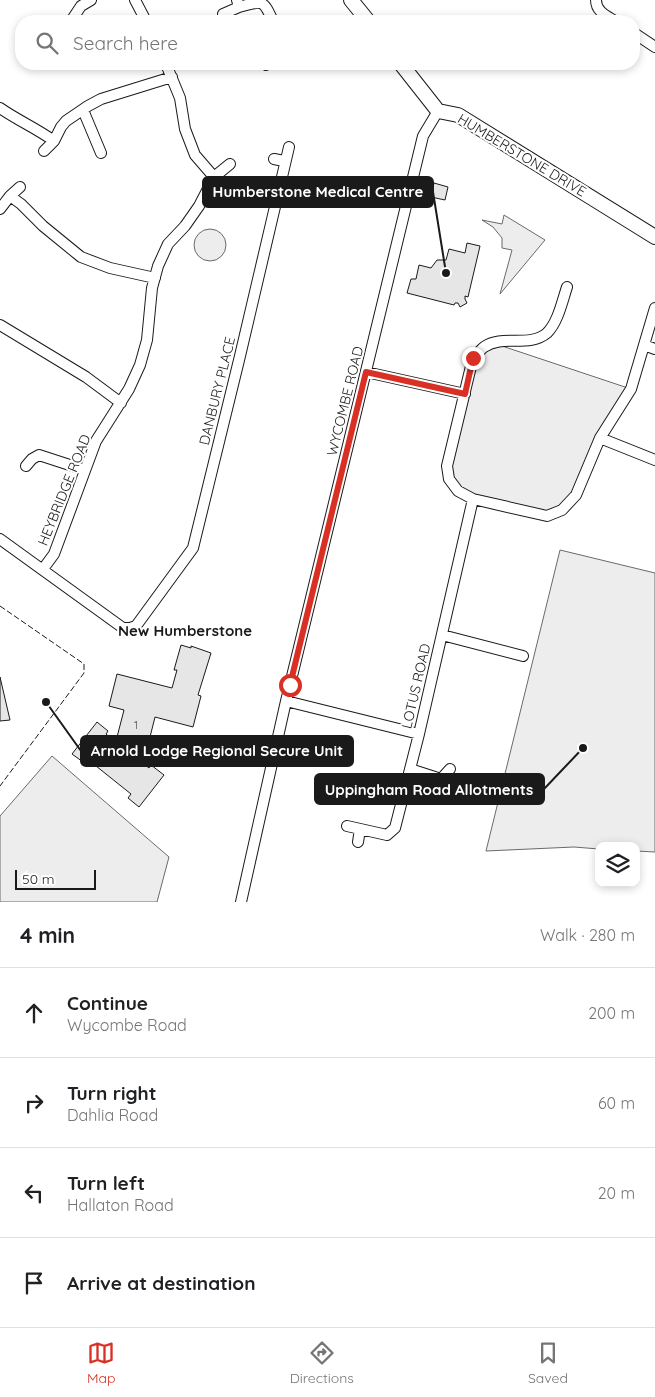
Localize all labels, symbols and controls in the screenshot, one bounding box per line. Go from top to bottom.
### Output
search box [15,15,640,70]
icon: search [33,29,61,57]
text: Search here [73,31,178,55]
street label: HUMBERSTONE DRIVE [454,109,590,201]
callout: Humberstone Medical Centre [203,177,433,207]
text: Humberstone Medical Centre [213,182,424,201]
street label: DANBURY PLACE [195,335,239,447]
street label: WYCOMBE ROAD [323,344,367,458]
route end [462,347,485,370]
street label: HEYBRIDGE ROAD [33,432,95,548]
district label: New Humberstone [118,621,252,640]
street label: LOTUS ROAD [397,642,435,730]
route start [279,674,302,697]
house number: 1 [134,718,138,732]
callout: Arnold Lodge Regional Secure Unit [81,736,353,766]
text: Arnold Lodge Regional Secure Unit [91,741,343,760]
callout: Uppingham Road Allotments [315,774,544,804]
text: Uppingham Road Allotments [325,780,533,799]
map controls [595,842,640,887]
button: layers [595,842,640,887]
scale bar [15,867,96,890]
text: 50 m [22,870,55,888]
text: 4 min [20,922,75,948]
text: Walk · 280 m [540,925,635,945]
text: Continue [67,991,148,1015]
icon: ahead [20,999,48,1027]
text: 200 m [588,1003,635,1023]
text: Wycombe Road [67,1015,187,1035]
text: Turn right [67,1081,156,1105]
icon: right [20,1089,48,1117]
text: 60 m [598,1093,635,1113]
text: Dahlia Road [67,1105,158,1125]
text: Turn left [67,1171,145,1195]
icon: left [20,1179,48,1207]
text: 20 m [598,1183,635,1203]
text: Hallaton Road [67,1195,174,1215]
icon: arrive [20,1269,48,1297]
text: Arrive at destination [67,1271,256,1295]
tab: Map [87,1339,116,1387]
tab: Directions [290,1339,354,1387]
tab: Saved [528,1339,568,1387]

